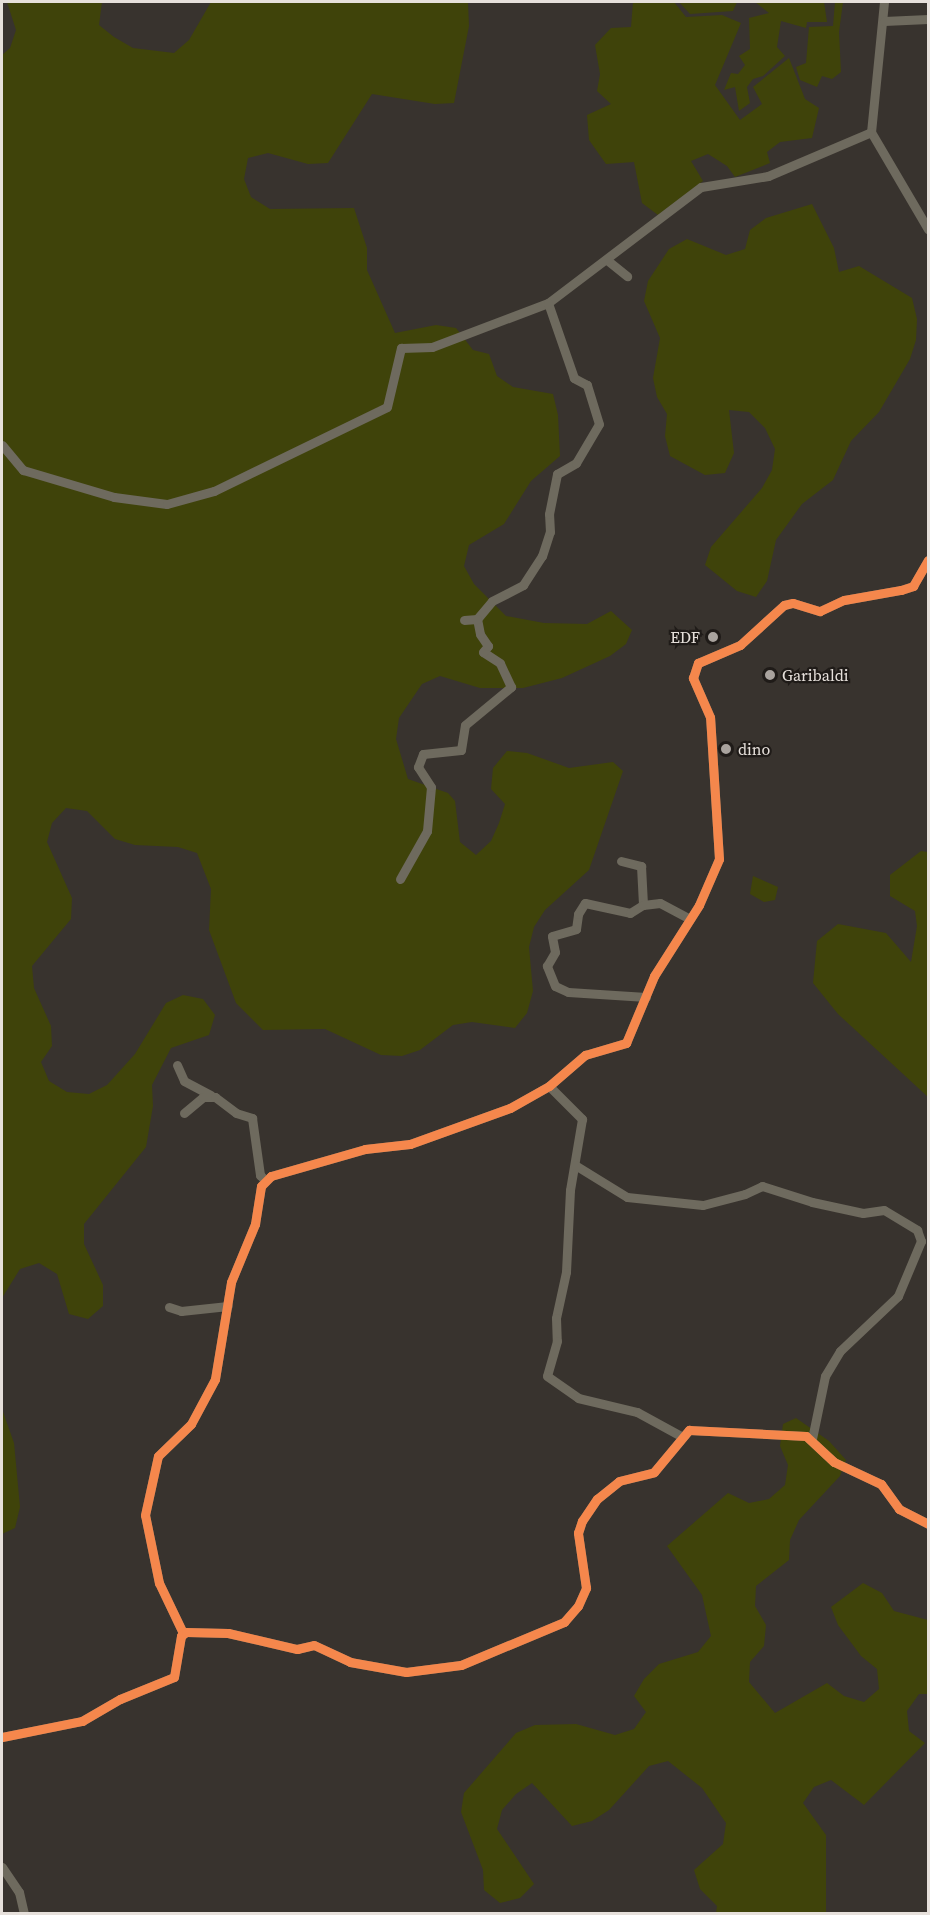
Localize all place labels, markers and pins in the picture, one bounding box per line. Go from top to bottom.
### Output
place label: EDF [670,627,700,647]
marker: EDF [704,628,722,646]
place label: Garibaldi [782,665,848,685]
marker: Garibaldi [763,668,777,682]
place label: dino [738,739,770,759]
marker: dino [719,742,733,756]

